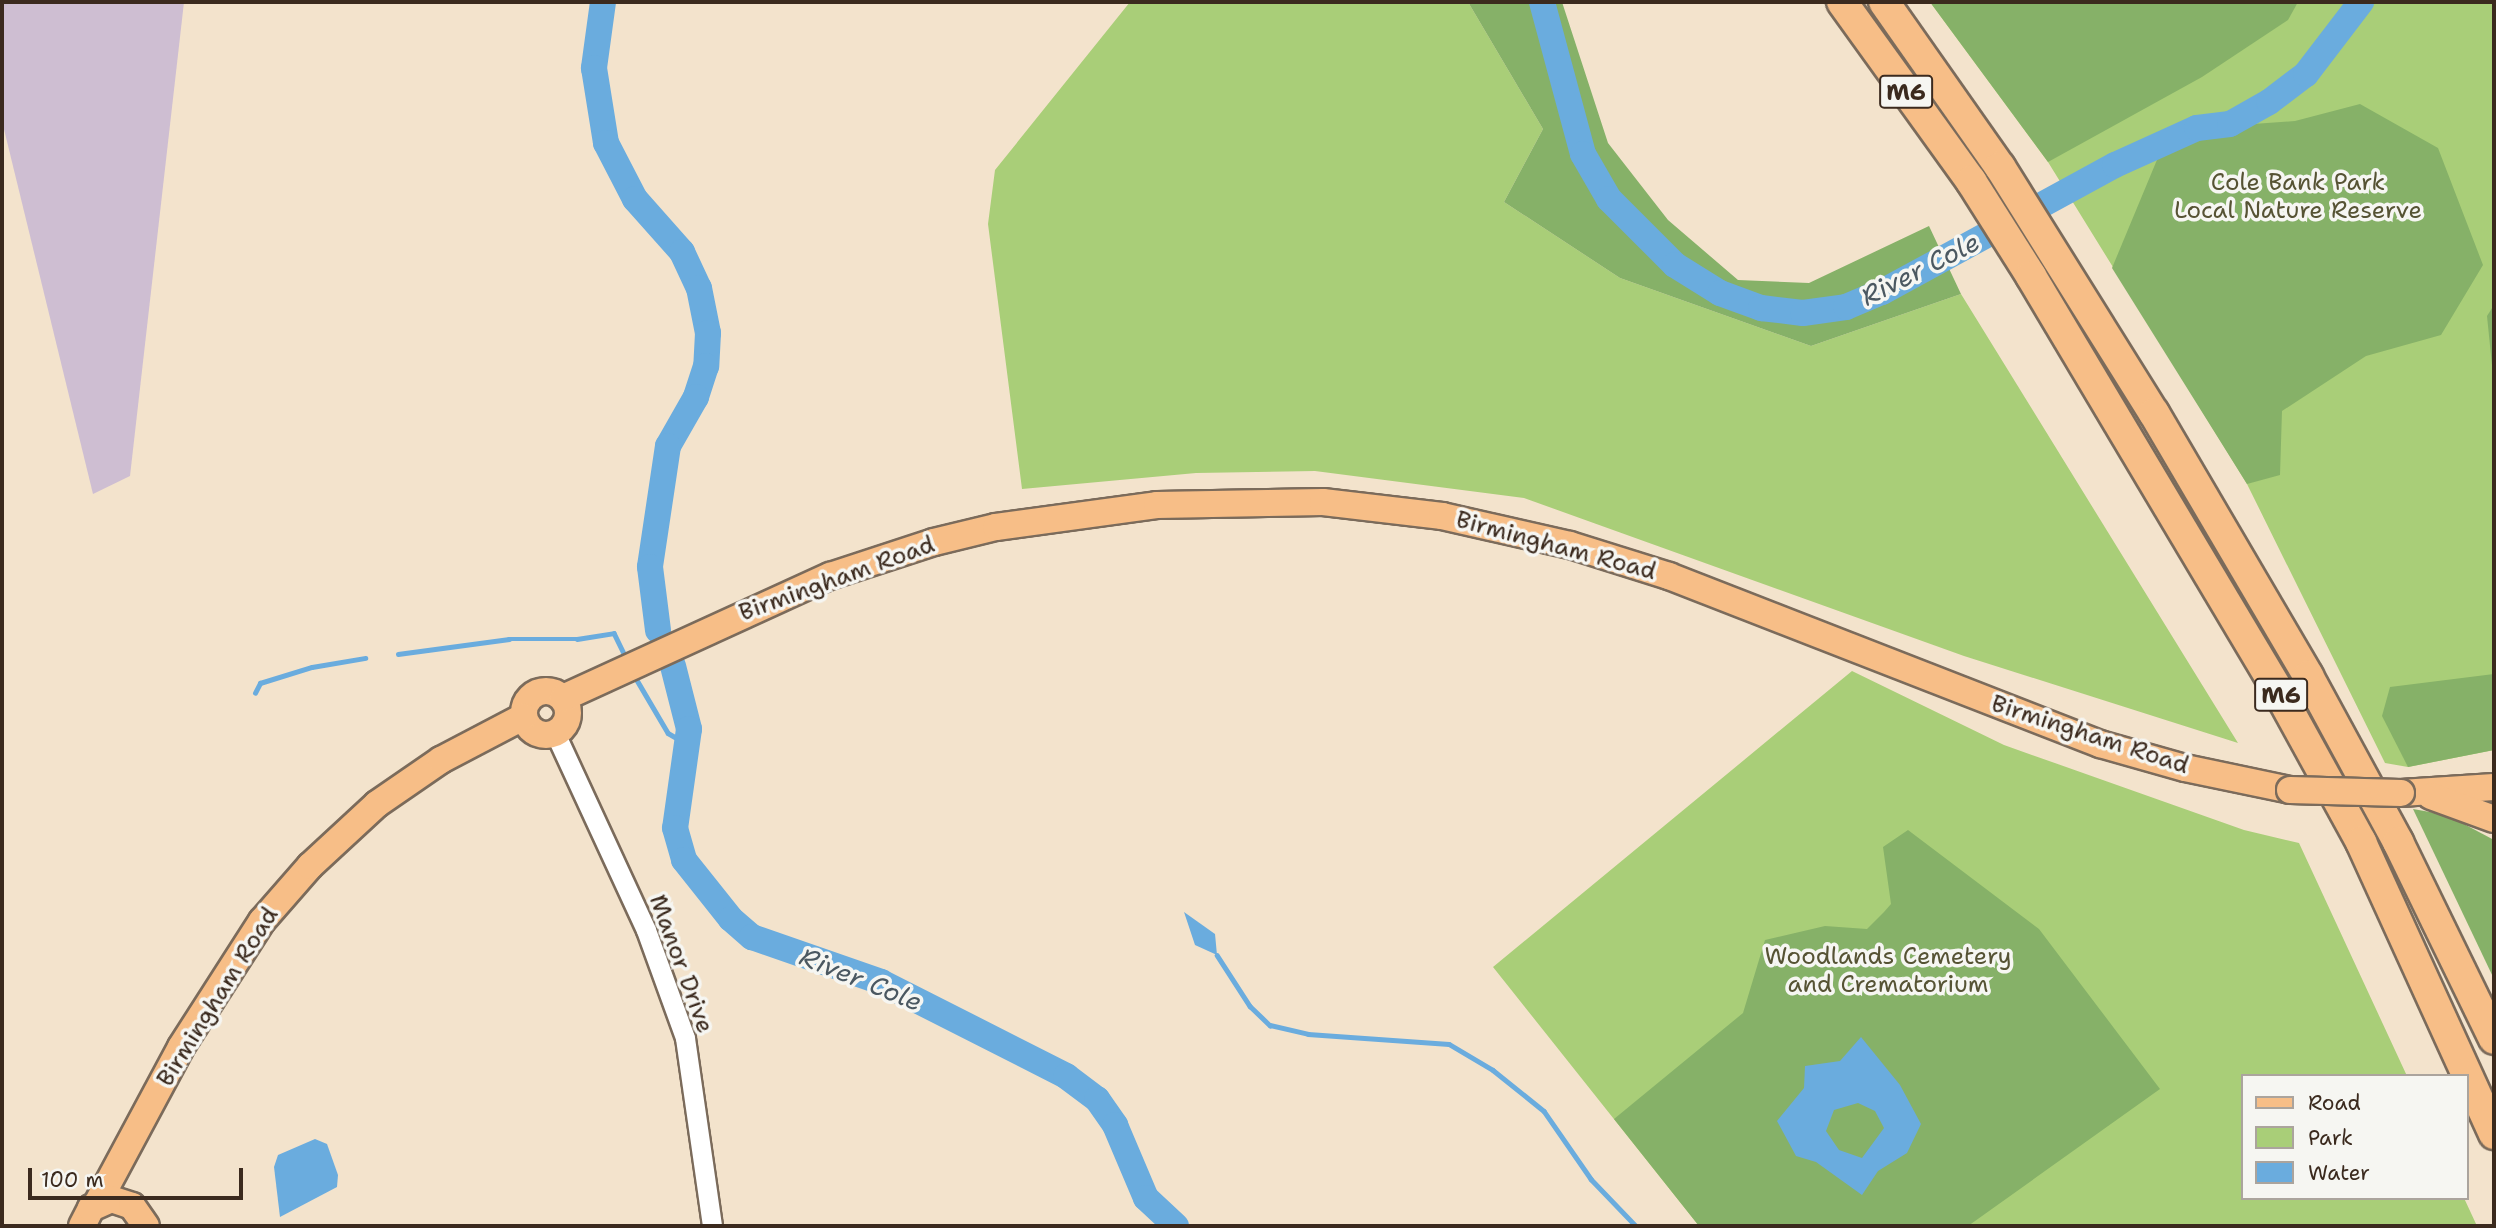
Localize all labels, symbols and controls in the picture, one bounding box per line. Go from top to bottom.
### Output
road number: M6 [1878,72,1934,111]
park label: Cole Bank Park Local Nature Reserve [2174,169,2422,225]
water label: River Cole [1855,226,1985,312]
street label: Birmingham Road [1453,505,1659,587]
street label: Birmingham Road [735,530,939,628]
road number: M6 [2253,676,2309,715]
street label: Birmingham Road [1988,689,2192,781]
street label: Manor Drive [643,891,719,1037]
street label: Birmingham Road [151,902,285,1092]
water label: River Cole [795,940,927,1018]
park label: Woodlands Cemetery and Crematorium [1765,943,2011,999]
legend [2240,1074,2468,1200]
text: Road [2308,1089,2361,1117]
text: Park [2308,1124,2353,1152]
scale bar [32,1154,247,1198]
text: Water [2308,1159,2370,1187]
text: 100 m [41,1166,104,1194]

